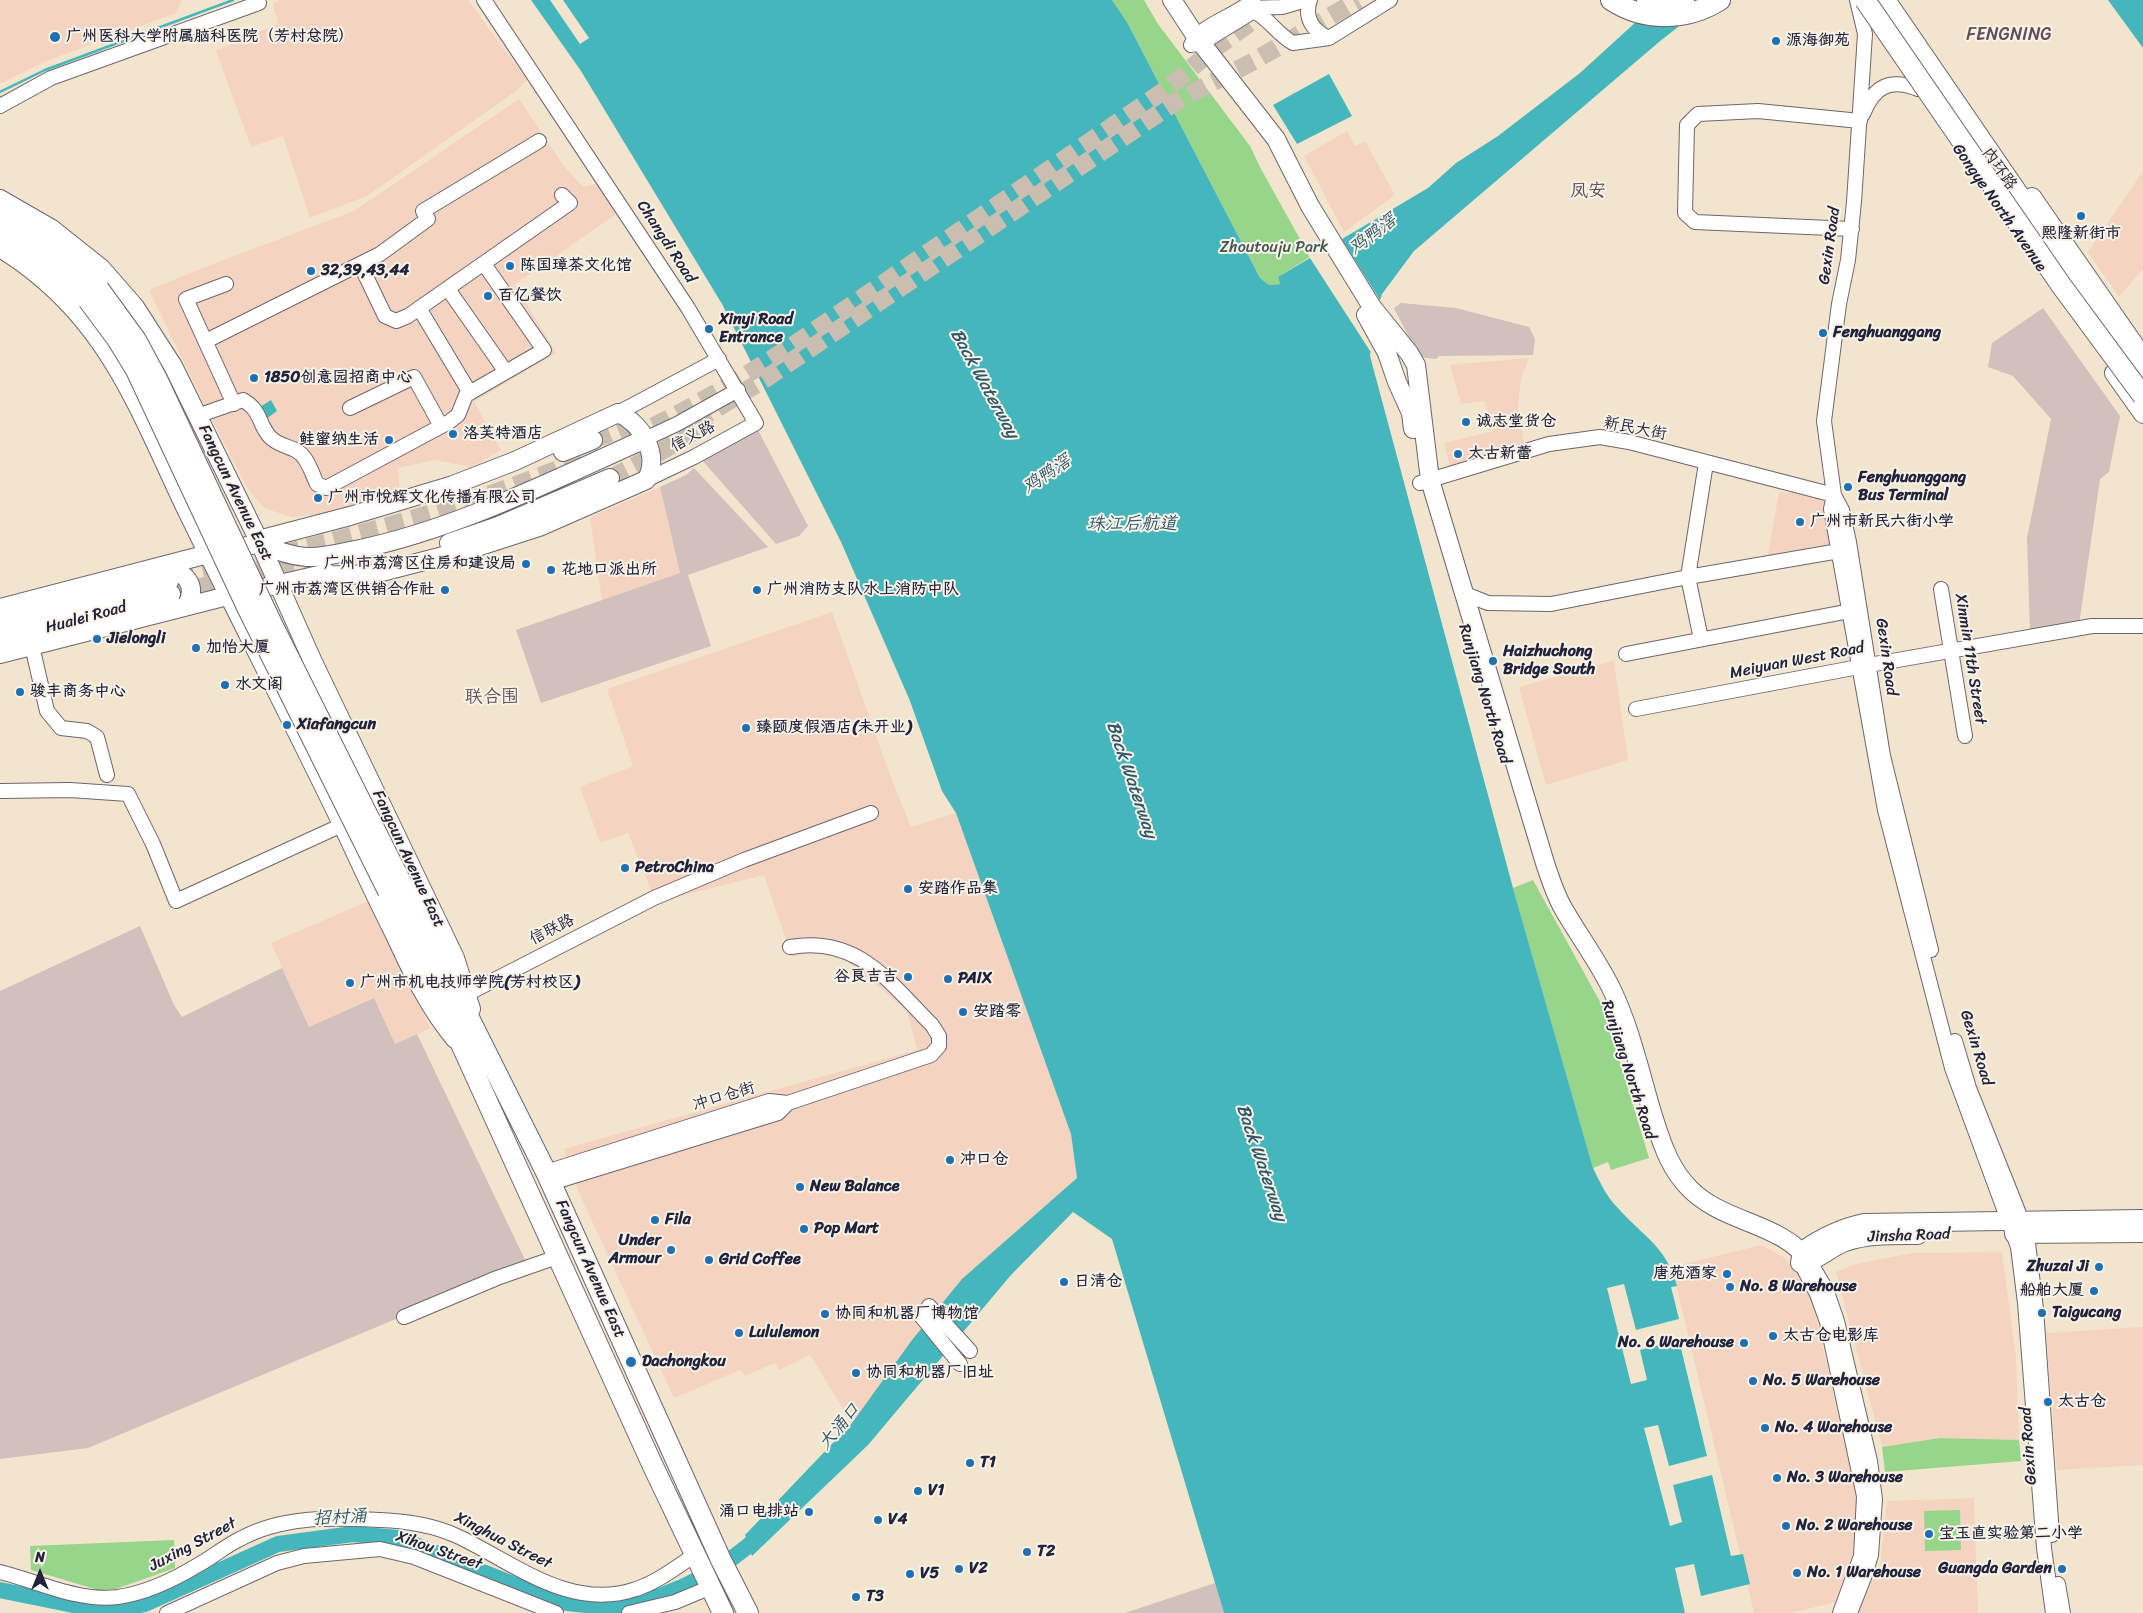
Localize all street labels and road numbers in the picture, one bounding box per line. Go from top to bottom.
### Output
street label: Gongye North Avenue [1948,140,2050,276]
street label: 内环路 [1977,144,2021,194]
street label: Changdi Road [632,197,700,287]
street label: Gexin Road [1815,206,1845,286]
street label: 新民大街 [1602,413,1668,445]
street label: 信义路 [667,417,719,457]
street label: Fangcun Avenue East [194,422,276,564]
street label: Xinmin 11th Street [1950,592,1990,726]
street label: Hualei Road [43,598,129,638]
street label: Gexin Road [1871,617,1901,697]
street label: Runjiang North Road [1454,622,1514,766]
street label: Meiyuan West Road [1728,639,1866,683]
street label: Fangcun Avenue East [368,787,448,931]
street label: 信联路 [526,911,578,949]
street label: Runjiang North Road [1596,998,1660,1142]
street label: Gexin Road [1955,1008,1997,1088]
street label: 冲口仓街 [691,1078,757,1116]
street label: Fangcun Avenue East [551,1197,629,1341]
street label: Jinsha Road [1867,1225,1951,1247]
street label: Gexin Road [2017,1406,2041,1486]
street label: Xinghua Street [451,1508,555,1574]
street label: Juxing Street [146,1514,240,1576]
street label: Xihou Street [393,1527,485,1575]

